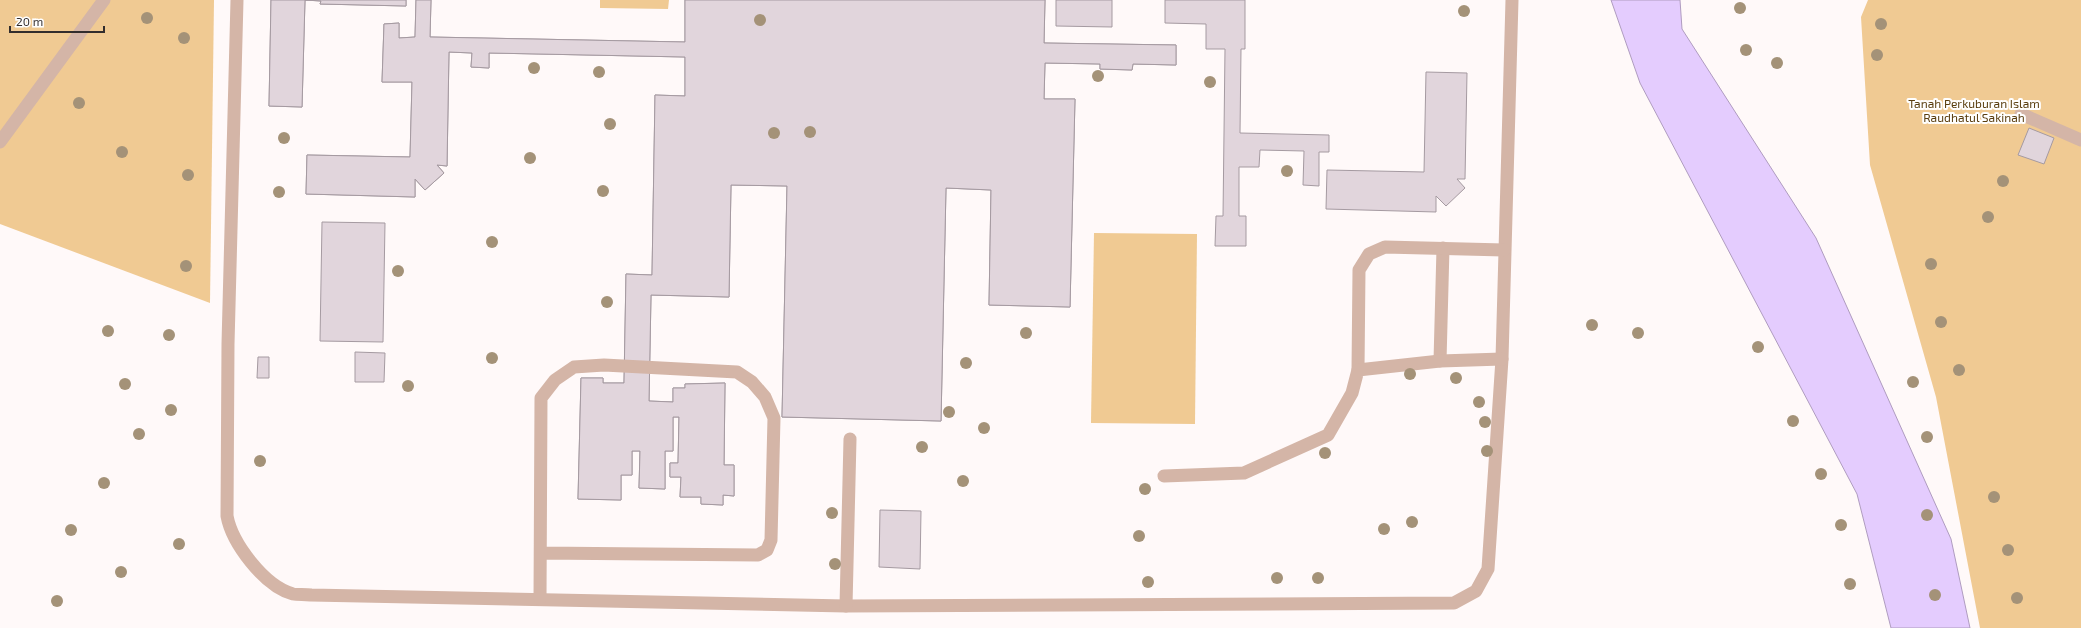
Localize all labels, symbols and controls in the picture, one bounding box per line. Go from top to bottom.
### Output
scale bar [10,8,104,34]
text: 20 m [16,14,43,28]
park label: Tanah Perkuburan Islam Raudhatul Sakinah [1908,96,2040,124]

